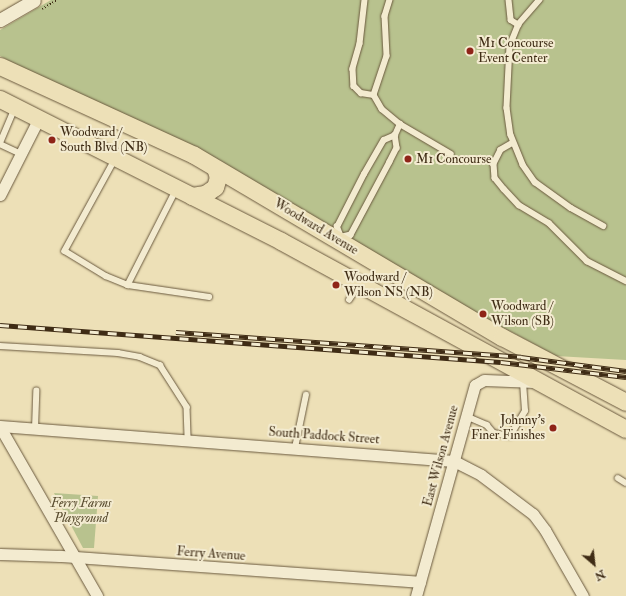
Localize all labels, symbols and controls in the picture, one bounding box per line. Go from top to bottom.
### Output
place label: M1 Concourse Event Center [478,36,553,67]
marker: M1 Concourse Event Center [465,46,475,56]
place label: Woodward / South Blvd (NB) [60,125,147,156]
marker: Woodward / South Blvd (NB) [47,135,57,145]
place label: M1 Concourse [416,151,491,167]
marker: M1 Concourse [403,154,413,164]
street label: Woodward Avenue [271,196,361,258]
place label: Woodward / Wilson NS (NB) [344,270,433,301]
marker: Woodward / Wilson NS (NB) [331,280,341,290]
place label: Woodward / Wilson (SB) [491,299,554,330]
marker: Woodward / Wilson (SB) [478,309,488,319]
street label: East Wilson Avenue [420,404,462,508]
place label: Johnny's Finer Finishes [471,413,545,444]
marker: Johnny's Finer Finishes [548,423,558,433]
street label: South Paddock Street [268,424,380,448]
park label: Ferry Farms Playground [51,496,111,527]
street label: Ferry Avenue [176,544,246,564]
north arrow [574,544,614,584]
text: N [592,567,607,583]

